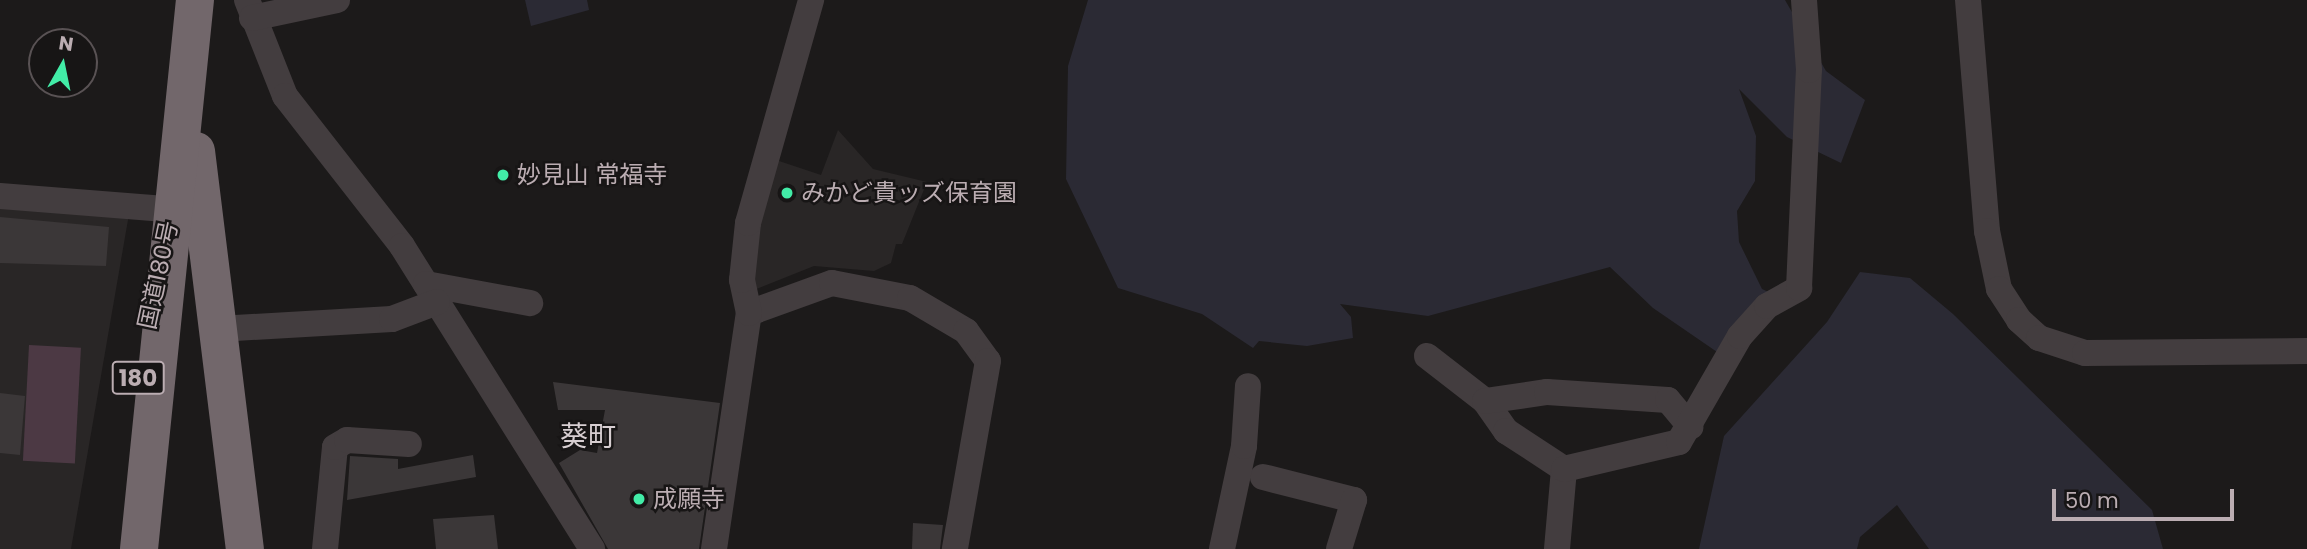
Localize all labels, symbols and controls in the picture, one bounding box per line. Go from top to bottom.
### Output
north arrow [28,28,98,98]
text: N [57,29,75,58]
place label: 妙見山 常福寺 [517,161,667,189]
marker: 妙見山 常福寺 [495,167,511,183]
place label: みかど貴ッズ保育園 [801,179,1017,207]
marker: みかど貴ッズ保育園 [779,185,795,201]
street label: 国道180号 [132,218,184,332]
road number: 180 [110,358,166,398]
district label: 葵町 [560,420,616,454]
scale bar [2055,476,2237,520]
place label: 成願寺 [653,485,725,513]
text: 50 m [2065,486,2119,515]
marker: 成願寺 [631,491,647,507]

